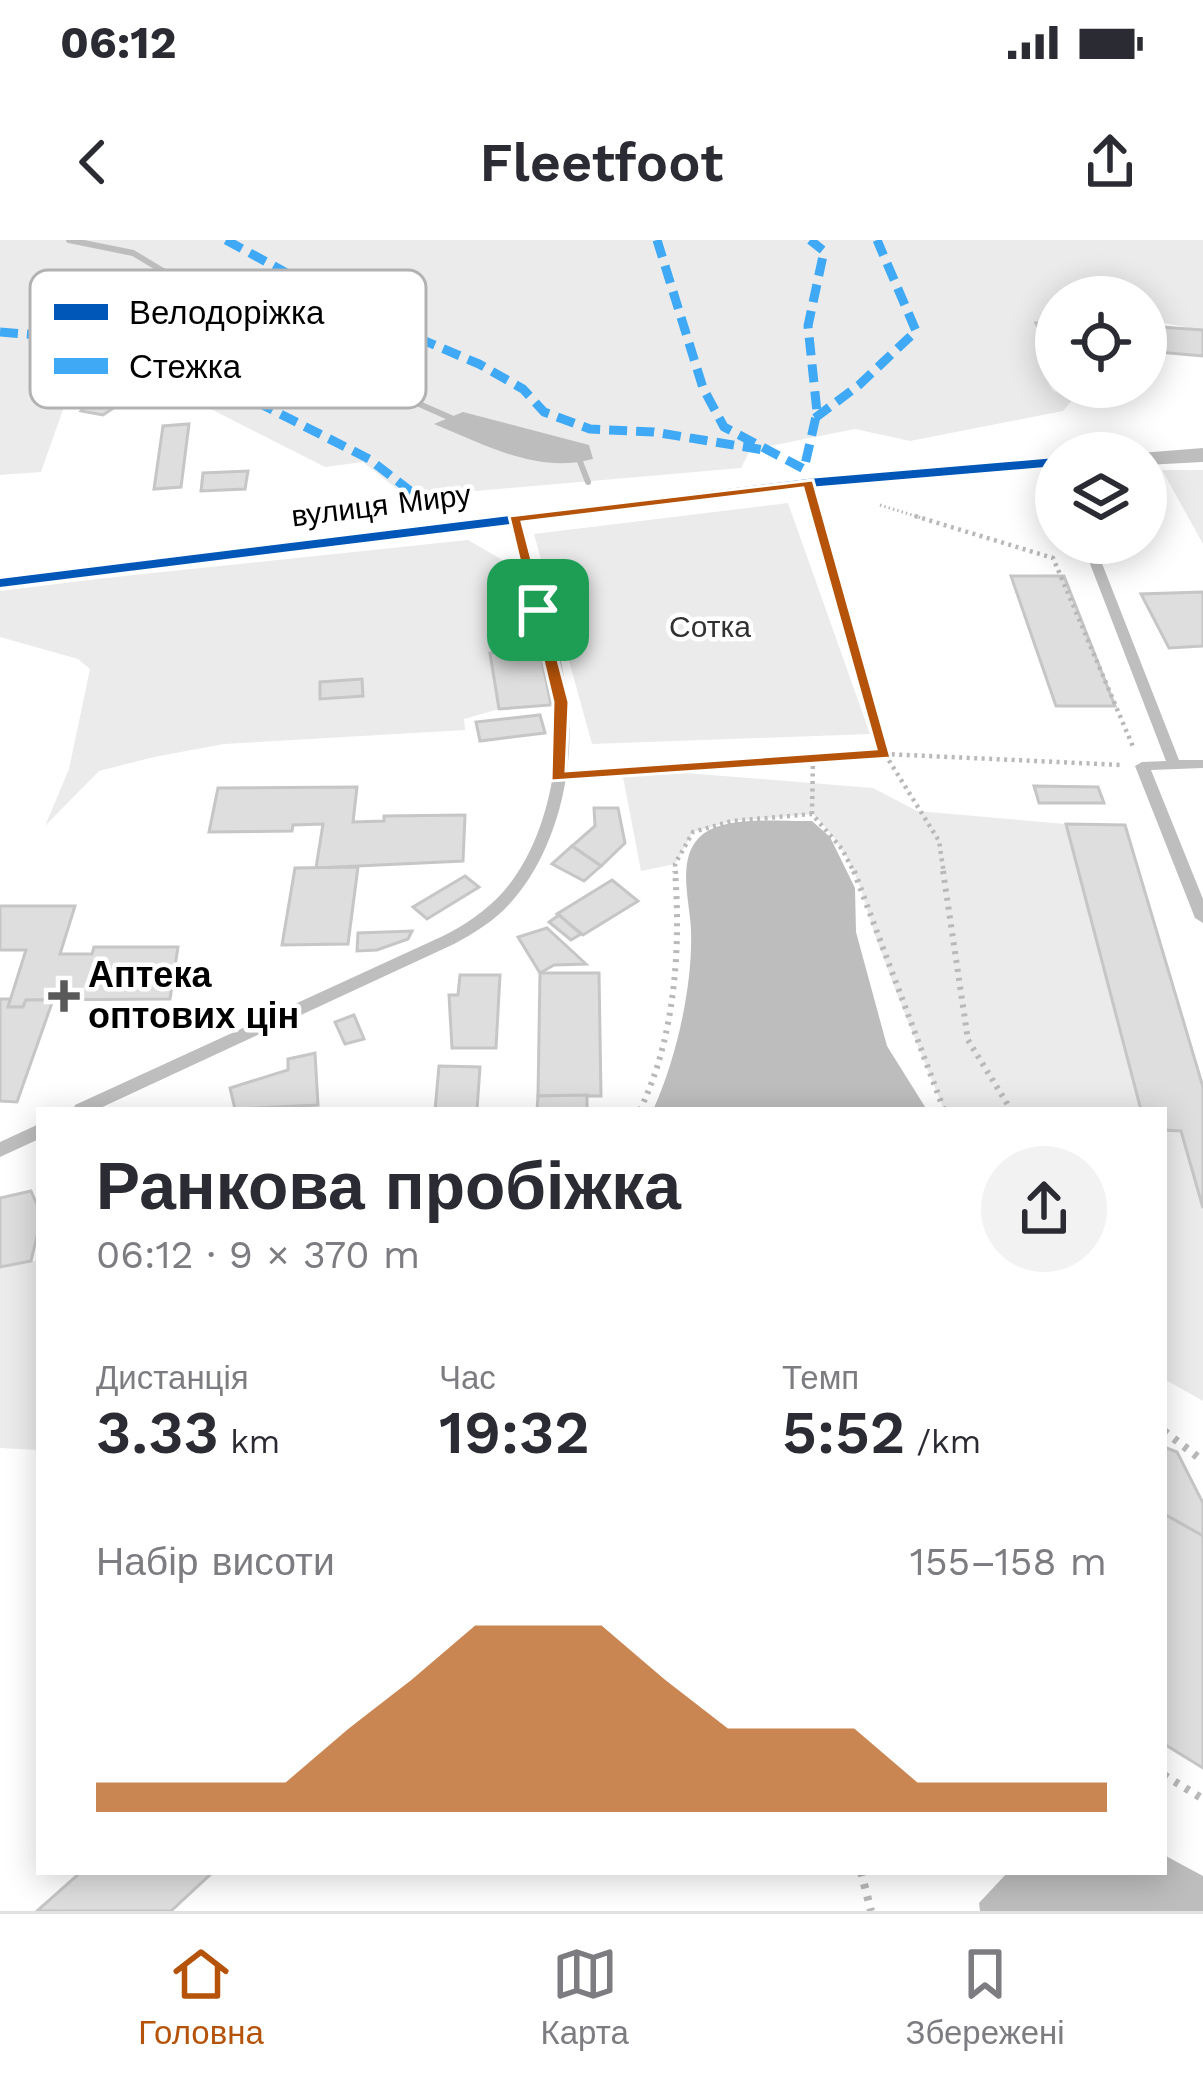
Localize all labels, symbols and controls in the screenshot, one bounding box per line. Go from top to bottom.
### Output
text: 06:12 [60,16,177,69]
icon: back [60,129,126,195]
icon: share [1077,129,1143,195]
text: Fleetfoot [480,131,723,194]
legend [30,270,426,408]
map controls [1035,276,1167,564]
button: locate [1035,276,1167,408]
text: Велодоріжка [129,293,325,332]
text: Стежка [129,347,242,386]
button: layers [1035,432,1167,564]
street label: вулиця Миру [289,477,473,533]
pin [487,559,589,661]
icon: arrive [505,577,571,643]
park label: Сотка [669,609,751,644]
place label: Аптека оптових цін [88,954,299,1037]
marker: Аптека оптових цін [51,983,77,1009]
button: share [981,1146,1107,1272]
text: Ранкова пробіжка [96,1148,681,1225]
text: 06:12 · 9 × 370 m [96,1232,420,1277]
text: Дистанція [96,1358,249,1397]
text: Час [439,1358,496,1397]
text: Темп [782,1358,859,1397]
text: 3.33 [96,1397,219,1468]
text: 19:32 [439,1397,590,1468]
text: 5:52 [782,1397,905,1468]
text: km [219,1422,280,1461]
text: /km [905,1422,981,1461]
text: Набір висоти [96,1539,335,1584]
text: 155–158 m [910,1539,1107,1584]
tab: Головна [138,1941,264,2052]
tab: Карта [540,1941,629,2052]
tab: Збережені [906,1941,1065,2052]

